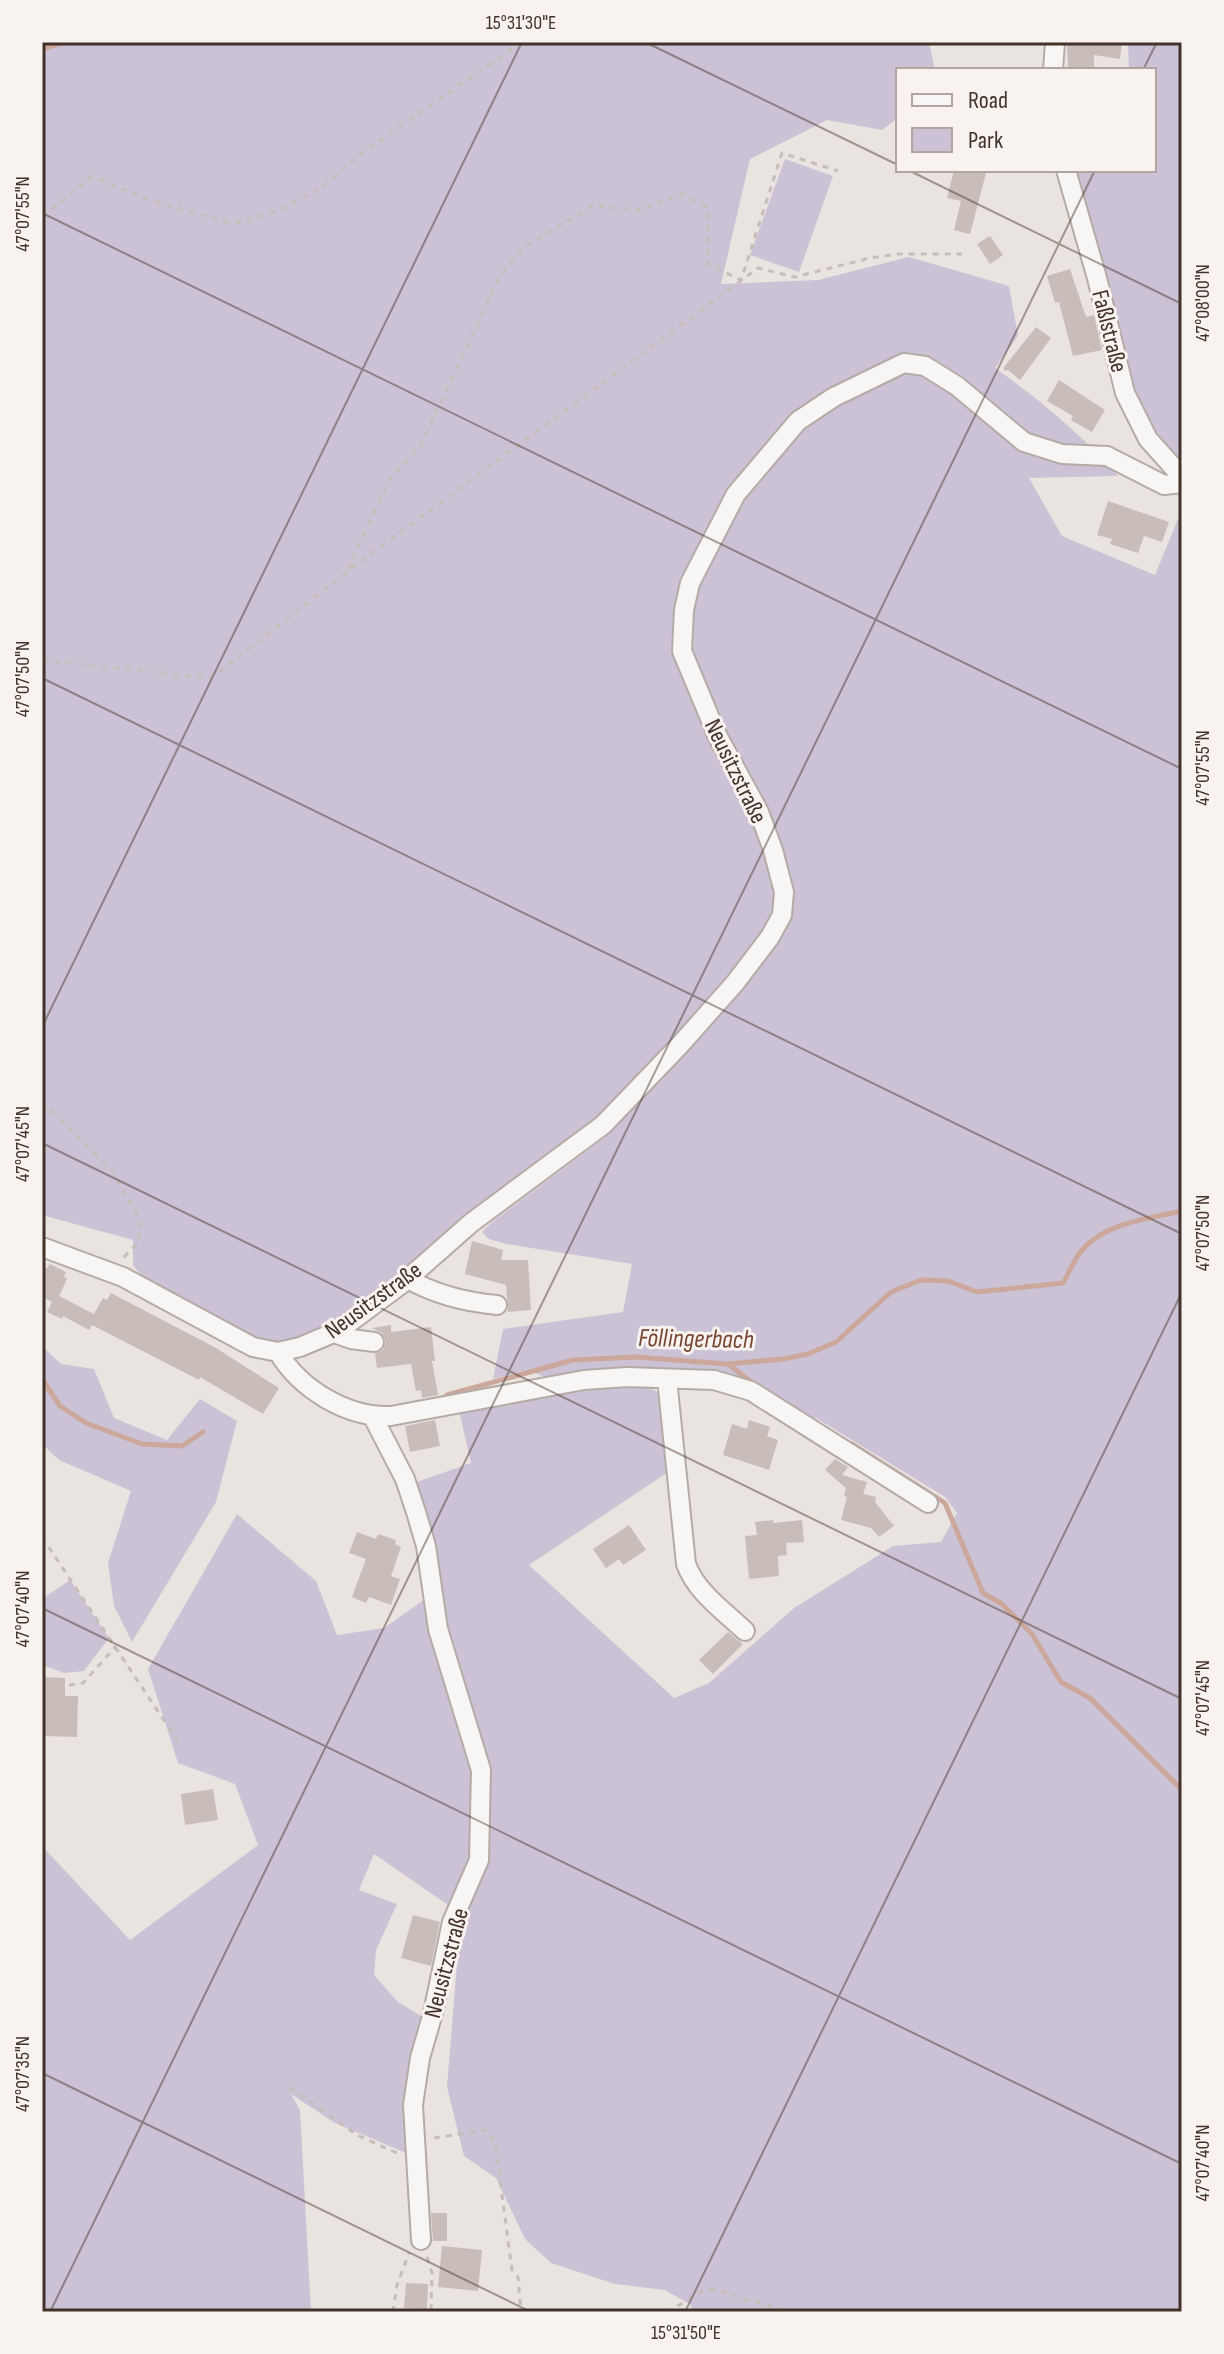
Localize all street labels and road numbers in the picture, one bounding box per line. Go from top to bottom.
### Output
street label: Faßlstraße [1085,287,1134,375]
street label: Neusitzstraße [698,714,773,828]
street label: Neusitzstraße [319,1256,427,1345]
street label: Neusitzstraße [418,1905,475,2021]

